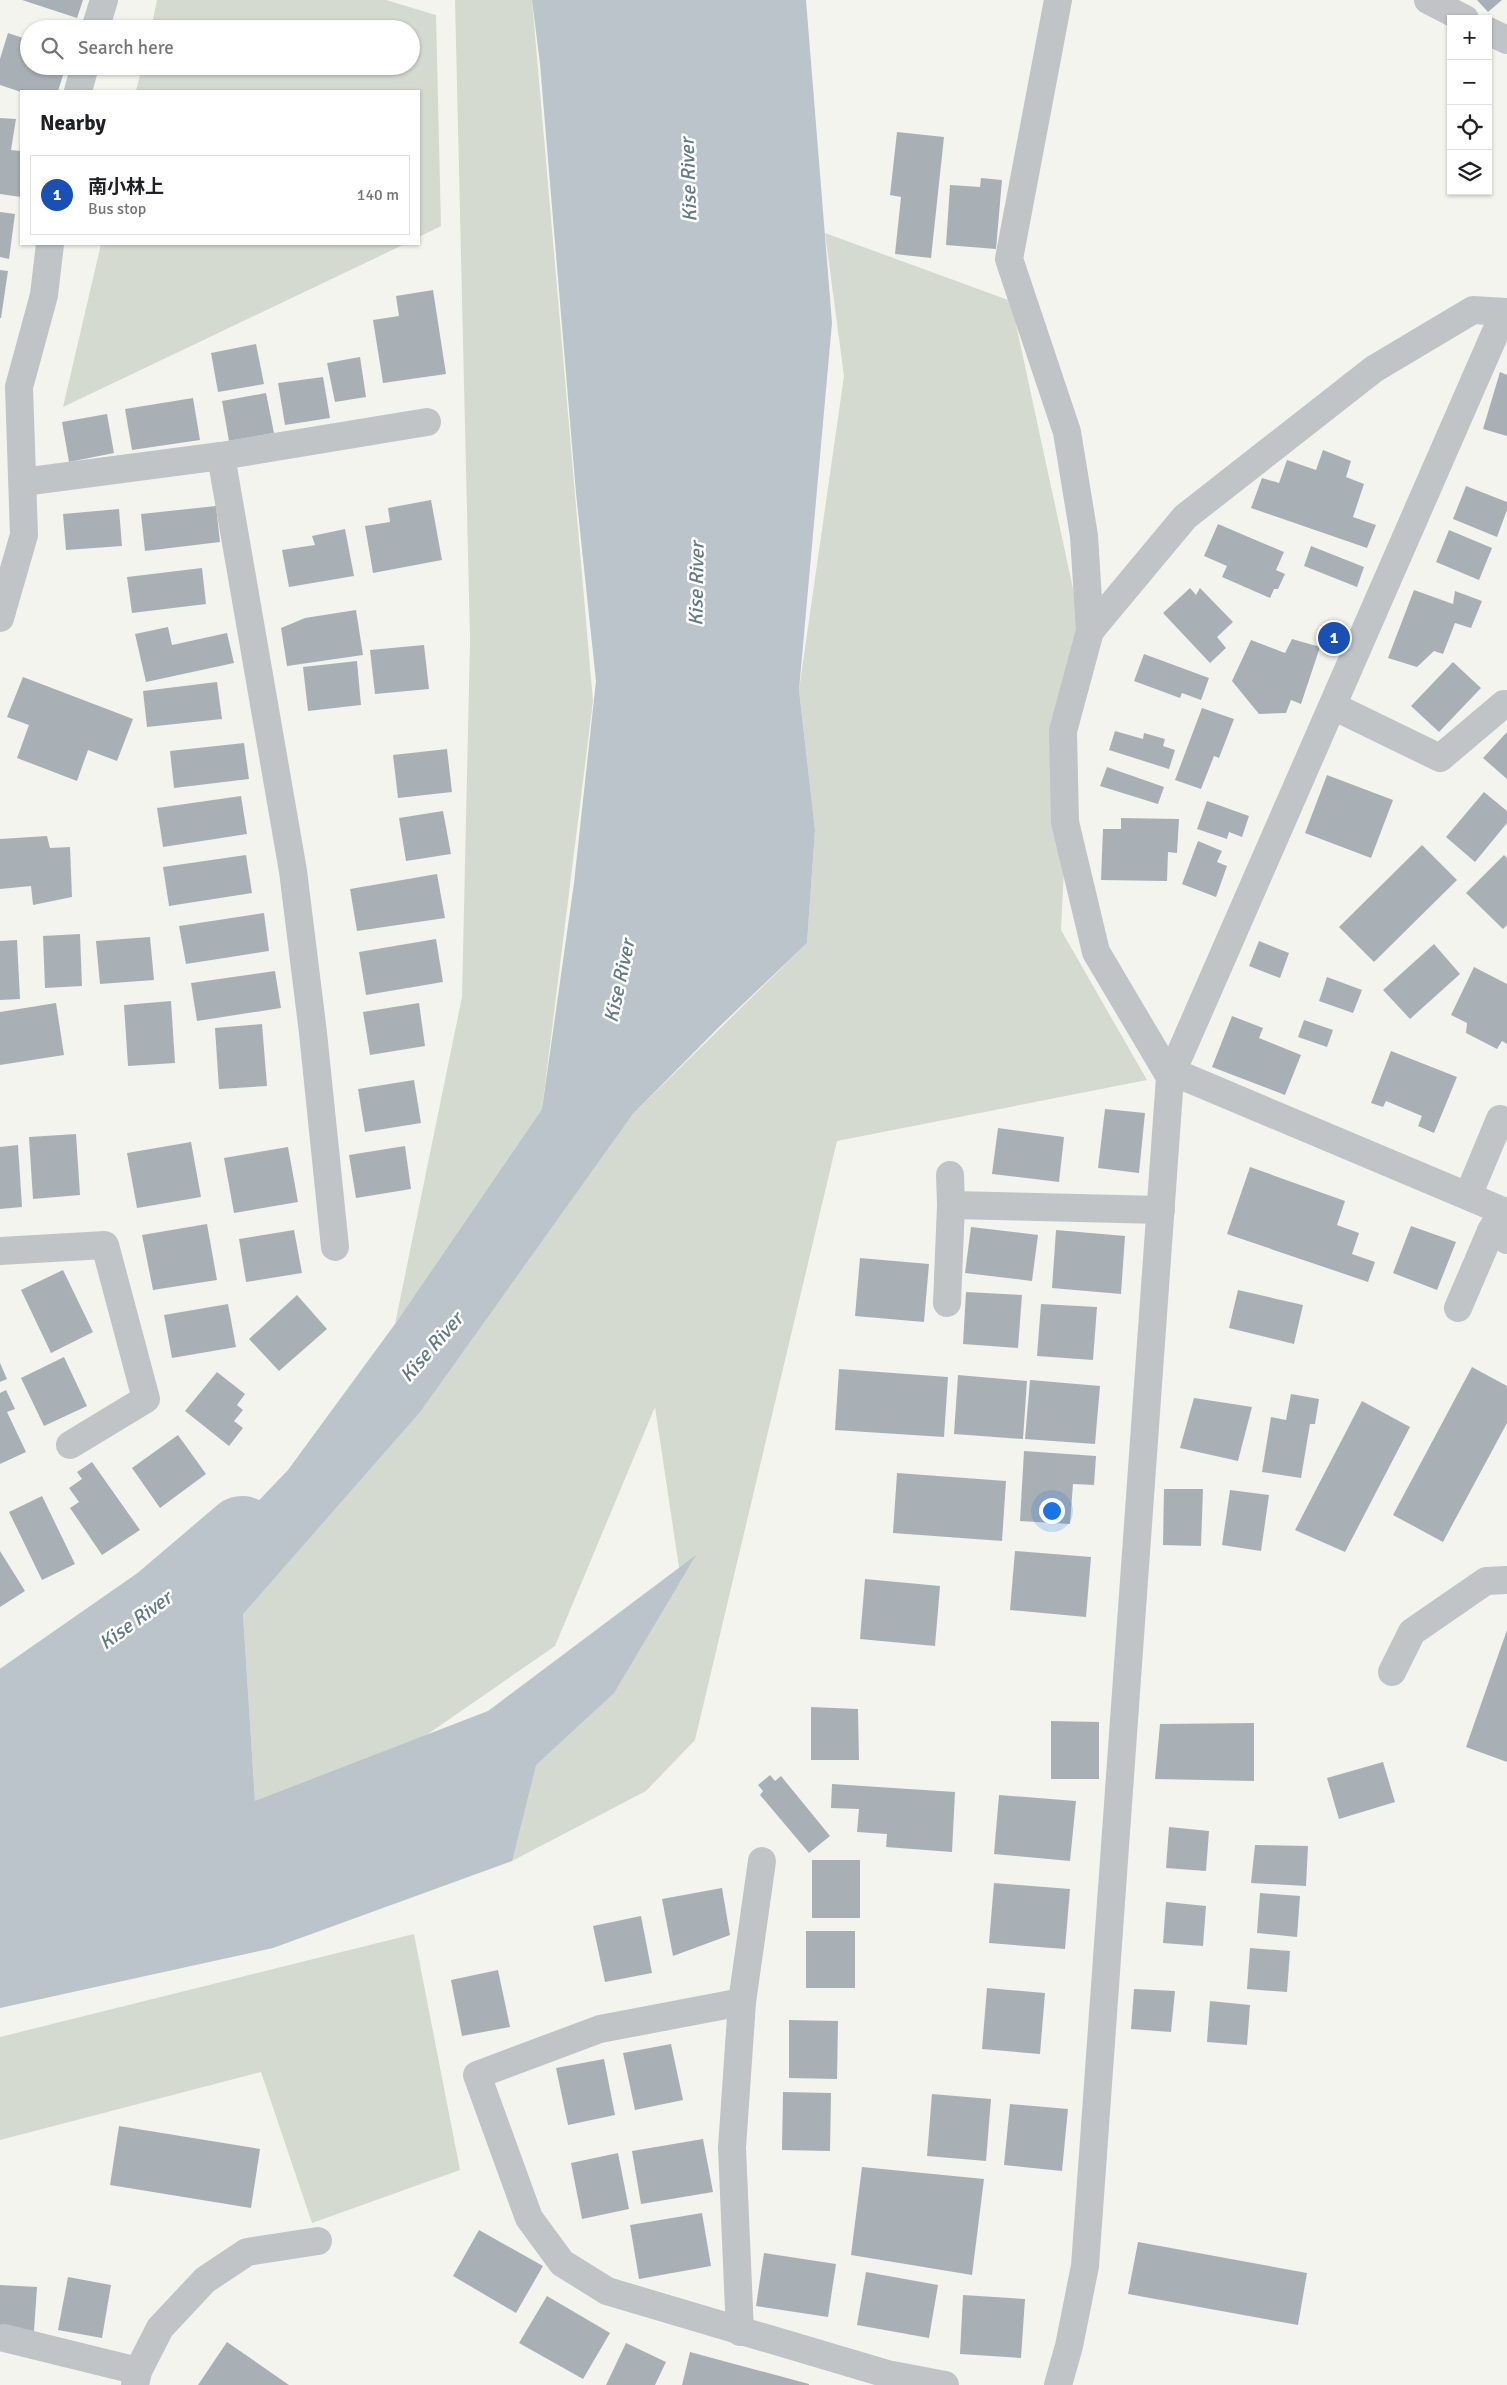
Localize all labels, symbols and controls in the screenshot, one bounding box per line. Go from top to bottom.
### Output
map controls [1447,15,1492,195]
button: + [1447,15,1492,60]
search box [20,20,420,75]
icon: search [38,34,66,62]
text: Search here [78,36,174,60]
button: − [1447,60,1492,105]
button: locate [1447,105,1492,150]
text: Nearby [40,110,106,136]
water label: Kise River [674,135,702,222]
button: layers [1447,150,1492,195]
text: 南小林上 [88,175,164,199]
text: 1 [53,185,61,205]
text: 140 m [357,185,399,205]
text: Bus stop [88,199,146,219]
water label: Kise River [683,539,710,626]
pin: 1 [1318,619,1350,657]
water label: Kise River [599,935,641,1025]
water label: Kise River [394,1305,470,1387]
your location [1039,1498,1065,1524]
water label: Kise River [94,1584,179,1655]

